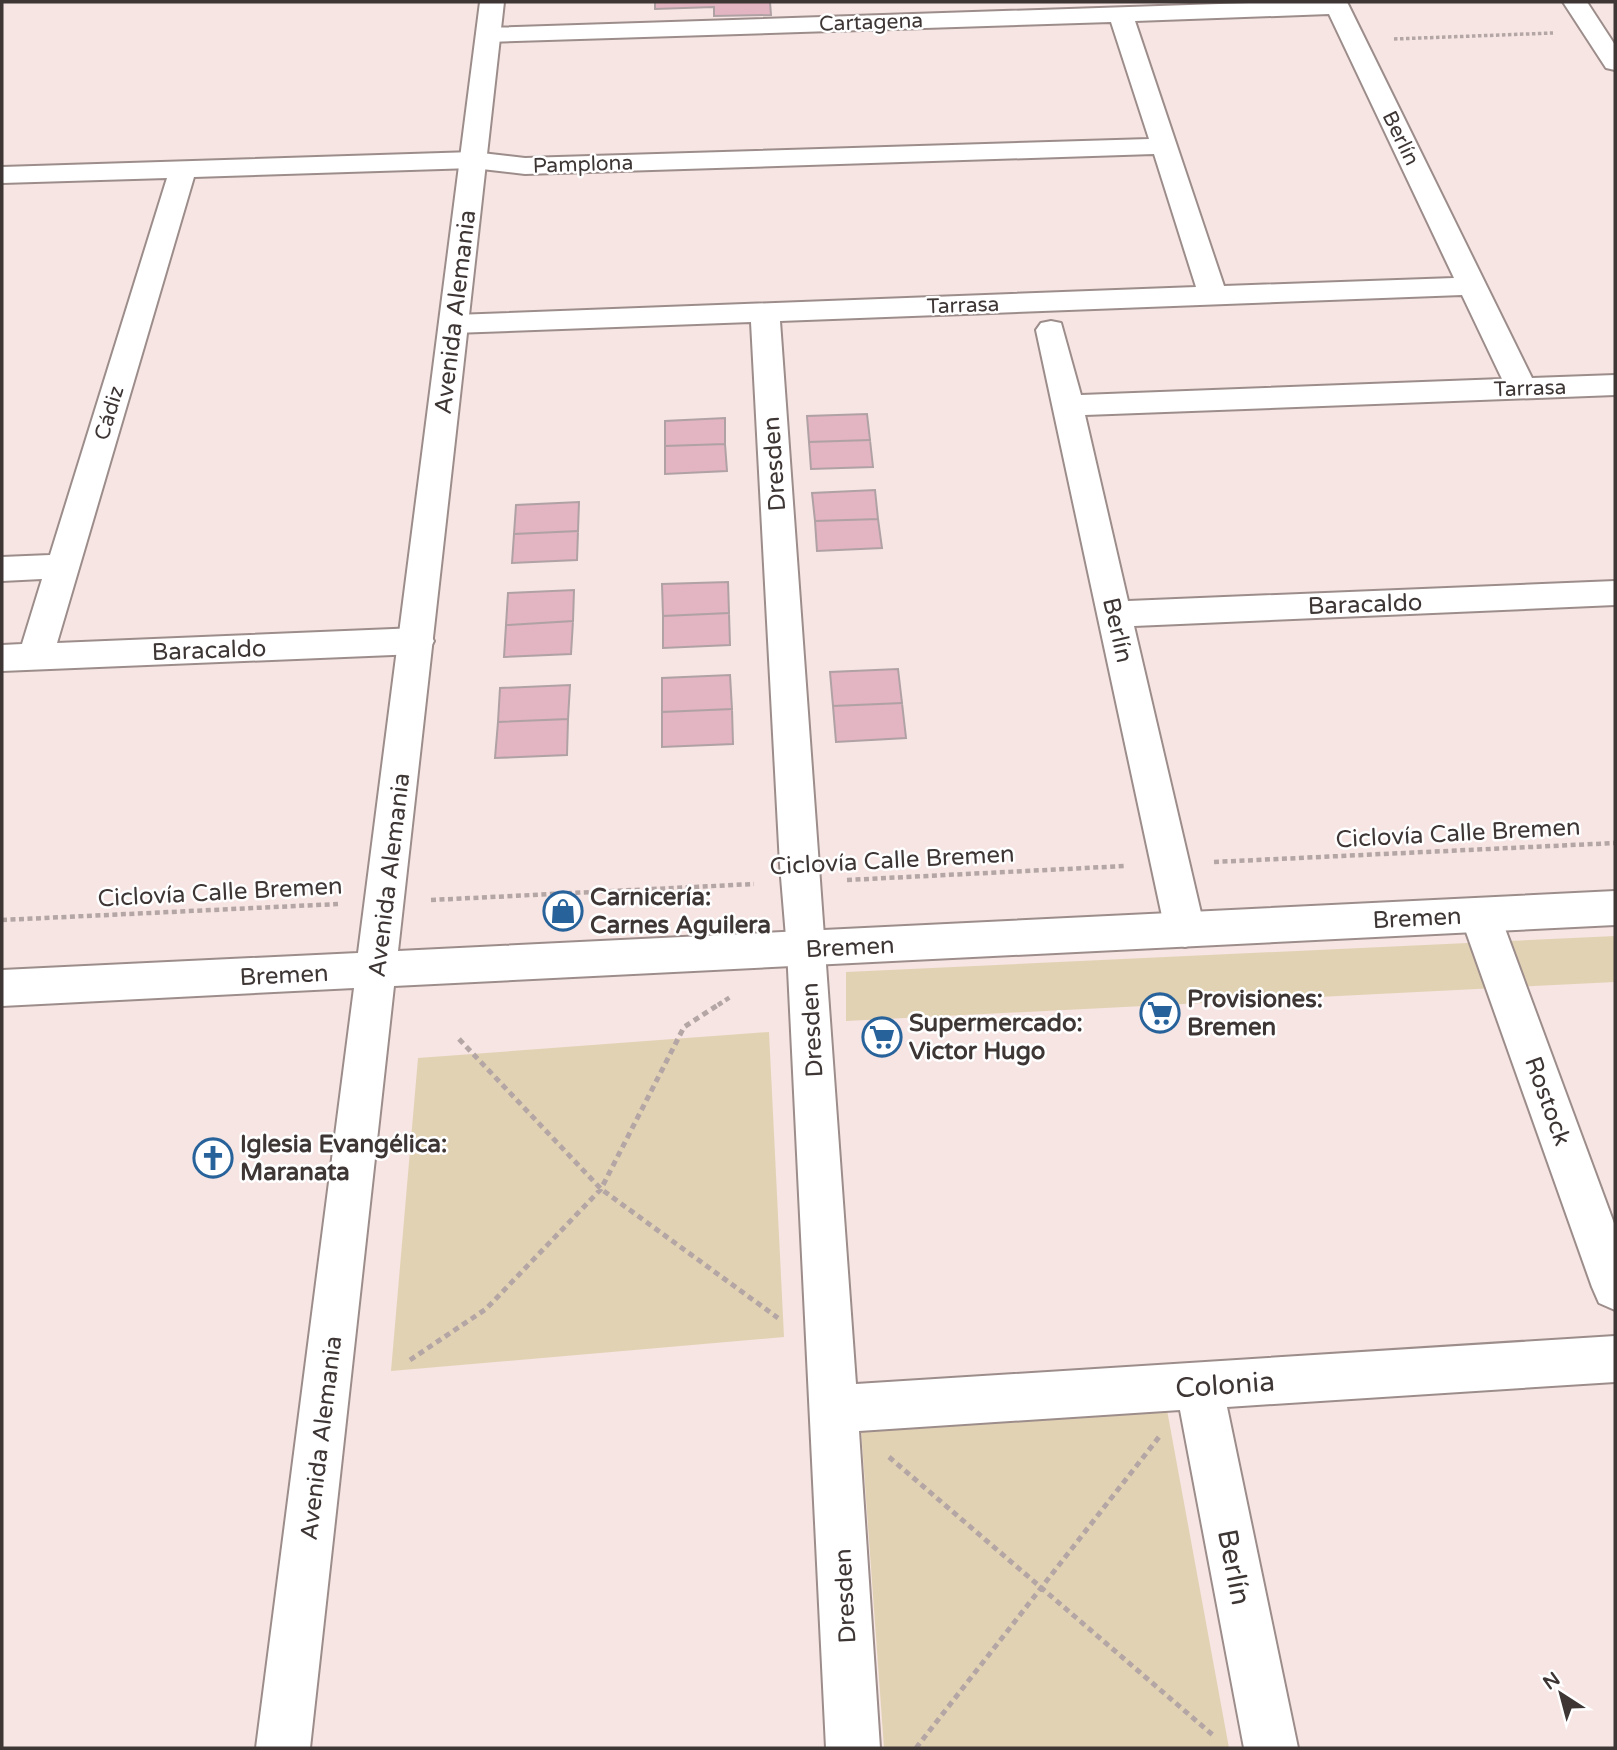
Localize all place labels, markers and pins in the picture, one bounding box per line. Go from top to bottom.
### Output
place label: Carnicería: Carnes Aguilera [590,883,771,940]
shop icon: Carnicería: Carnes Aguilera [542,890,584,932]
place label: Provisiones: Bremen [1187,985,1323,1042]
supermarket icon: Provisiones: Bremen [1139,992,1181,1034]
place label: Supermercado: Victor Hugo [909,1009,1083,1066]
supermarket icon: Supermercado: Victor Hugo [861,1016,903,1058]
place label: Iglesia Evangélica: Maranata [240,1130,447,1187]
church icon: Iglesia Evangélica: Maranata [192,1137,234,1179]

